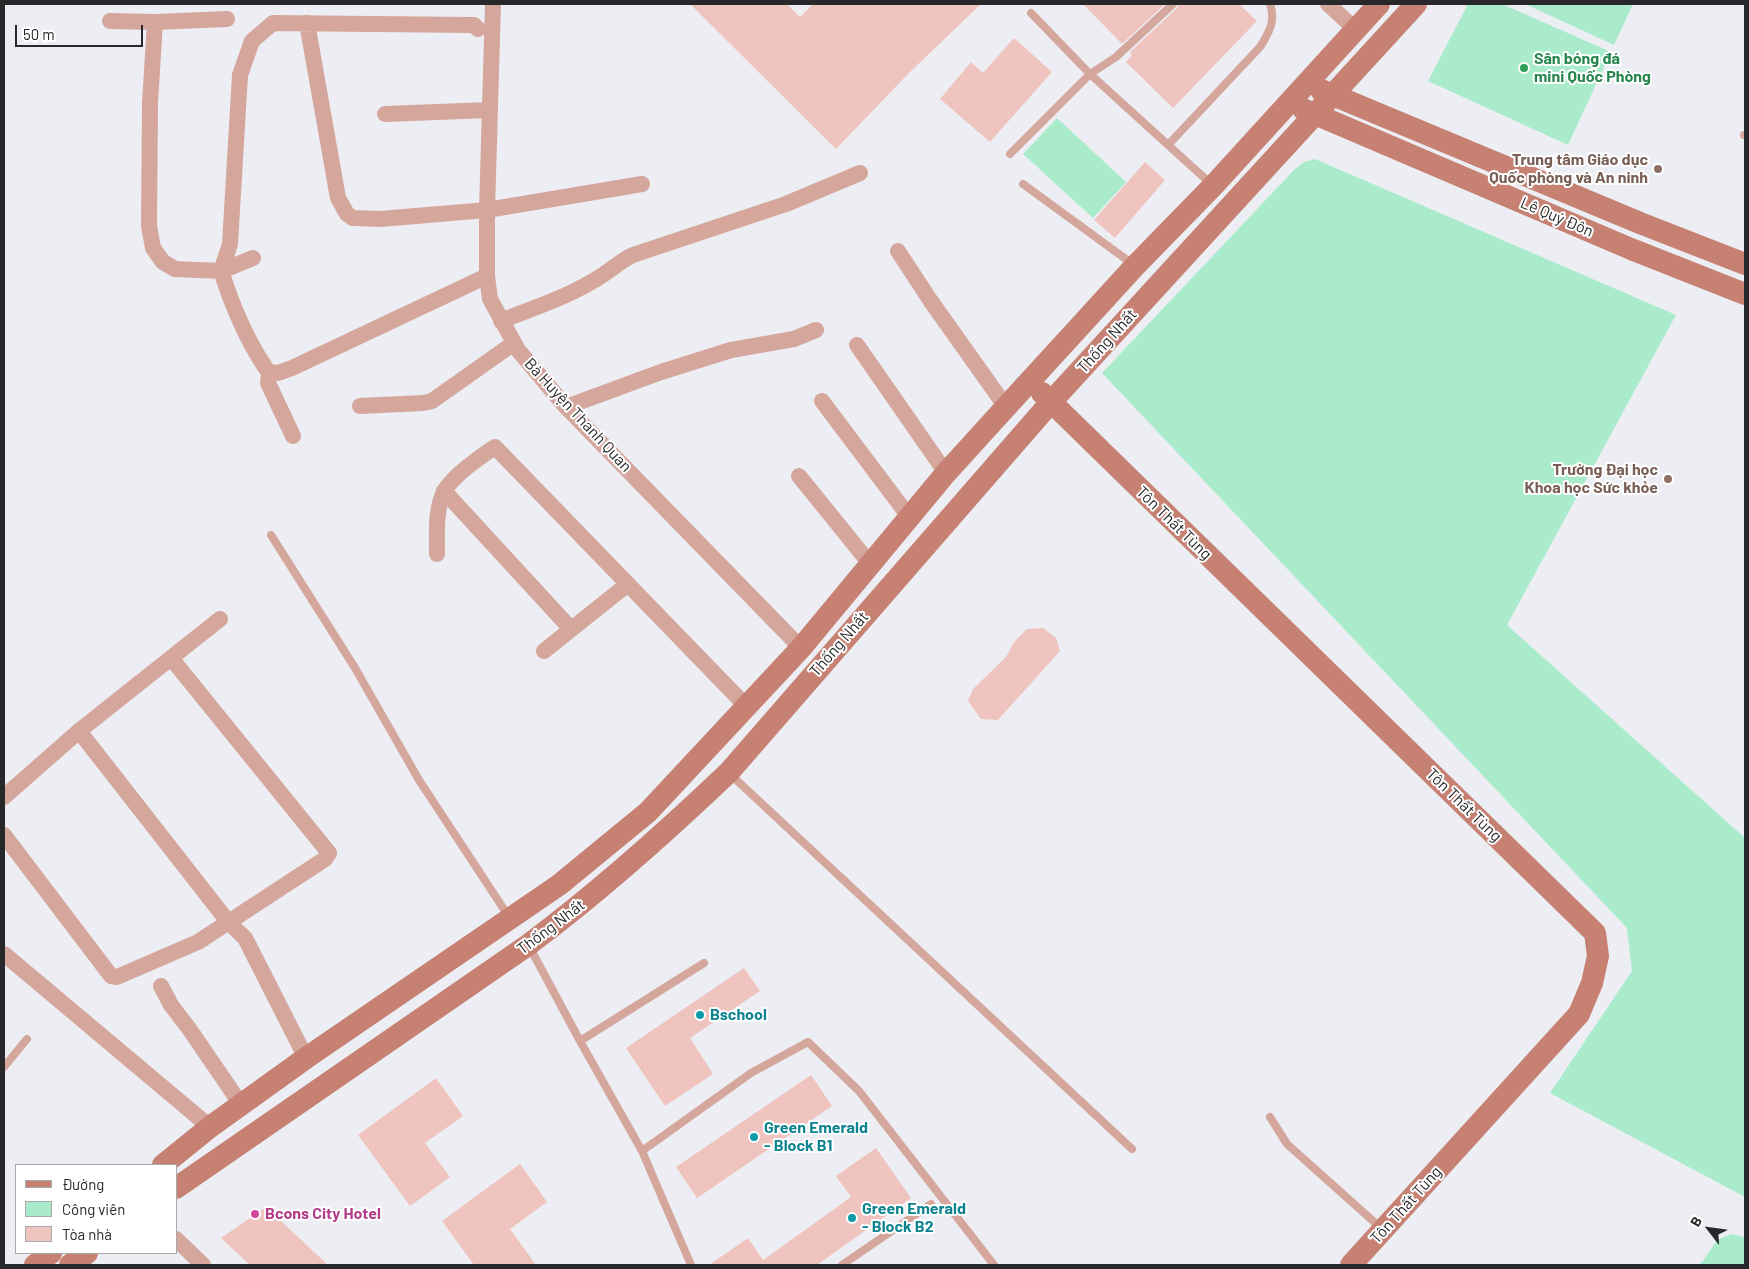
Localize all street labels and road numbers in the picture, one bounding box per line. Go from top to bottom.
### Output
street label: Lê Quý Đôn [1518,193,1596,241]
street label: Thống Nhất [1073,305,1141,377]
street label: Bà Huyện Thanh Quan [520,354,636,476]
street label: Tôn Thất Tùng [1132,482,1216,564]
street label: Thống Nhất [806,608,872,680]
street label: Tôn Thất Tùng [1422,764,1506,846]
street label: Thống Nhất [513,895,589,959]
street label: Tôn Thất Tùng [1366,1162,1446,1248]

